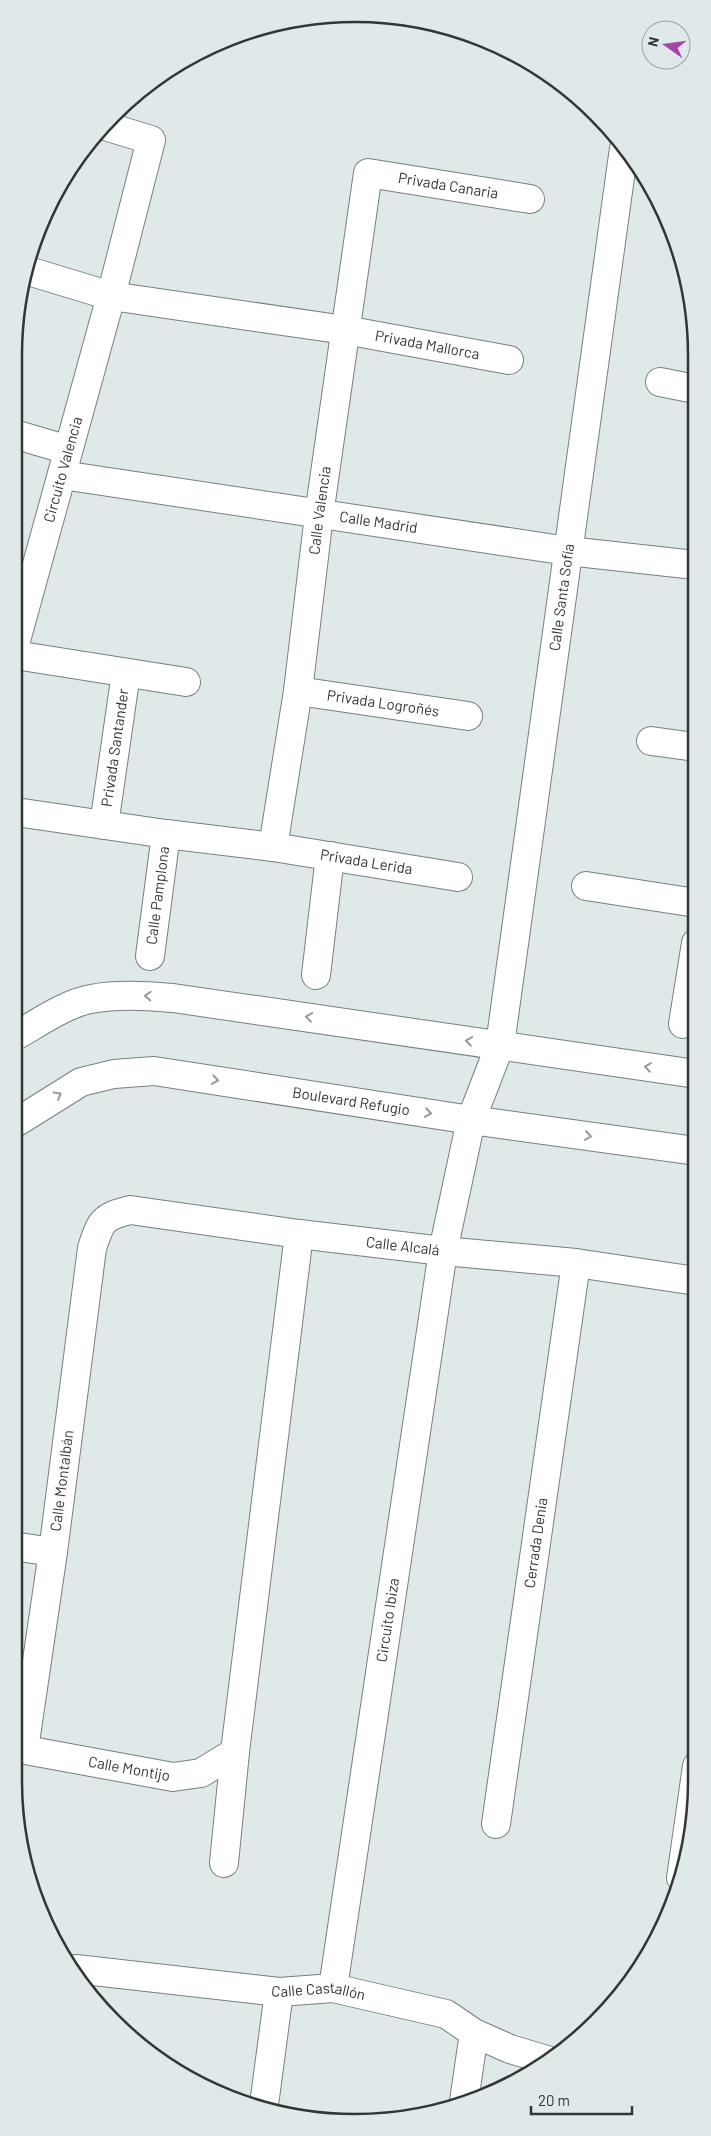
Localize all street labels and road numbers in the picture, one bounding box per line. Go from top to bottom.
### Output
street label: Privada Canaria [397,168,500,202]
street label: Privada Mallorca [374,326,481,362]
street label: Circuito Valencia [39,414,85,524]
street label: Calle Valencia [304,465,334,555]
street label: Calle Madrid [338,507,419,536]
street label: Calle Santa Sofía [545,542,577,652]
street label: Privada Logroñés [326,685,441,720]
street label: Privada Santander [97,687,132,808]
street label: Calle Pamplona [142,845,172,946]
street label: Privada Lerida [319,845,414,878]
street label: Boulevard Refugio [291,1083,411,1118]
street label: Calle Alcalá [365,1232,441,1259]
street label: Calle Montalbán [46,1429,77,1532]
street label: Cerrada Denia [520,1496,550,1589]
street label: Circuito Ibiza [372,1577,402,1663]
street label: Calle Montijo [87,1752,172,1784]
street label: Calle Castallón [271,1978,367,2003]

